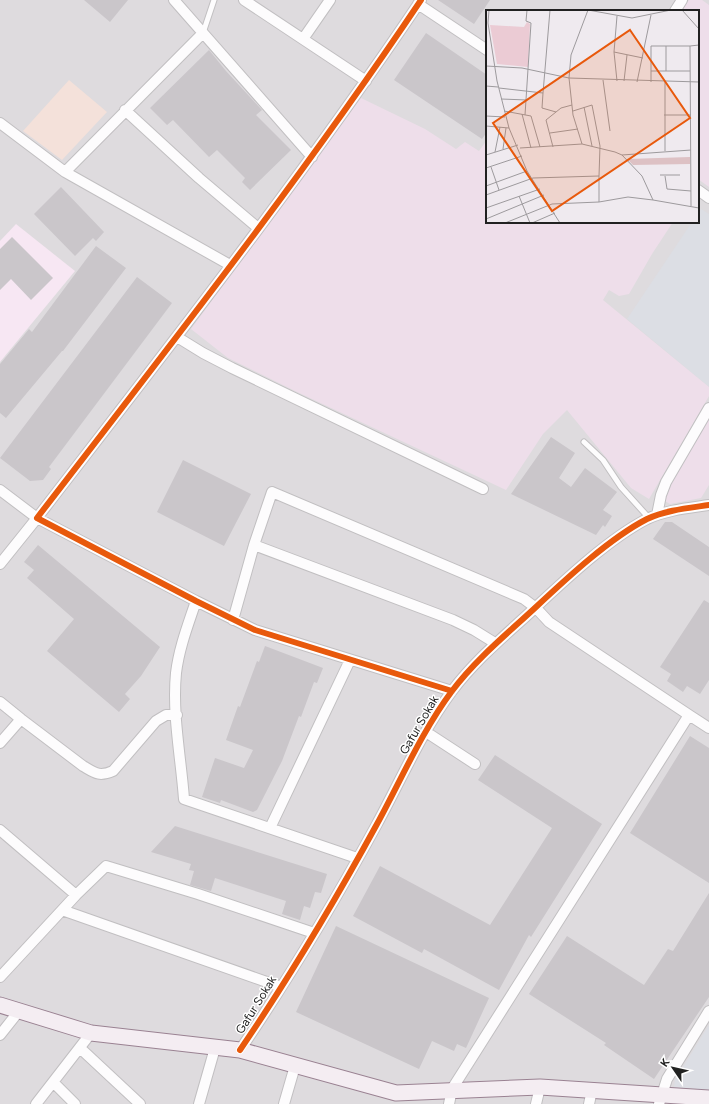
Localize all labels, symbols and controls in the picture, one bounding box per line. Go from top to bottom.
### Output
inset map [486,10,699,223]
street label: Gafur Sokak [397,693,441,757]
street label: Gafur Sokak [233,973,279,1036]
north arrow [653,1048,693,1088]
text: K [658,1055,673,1069]

